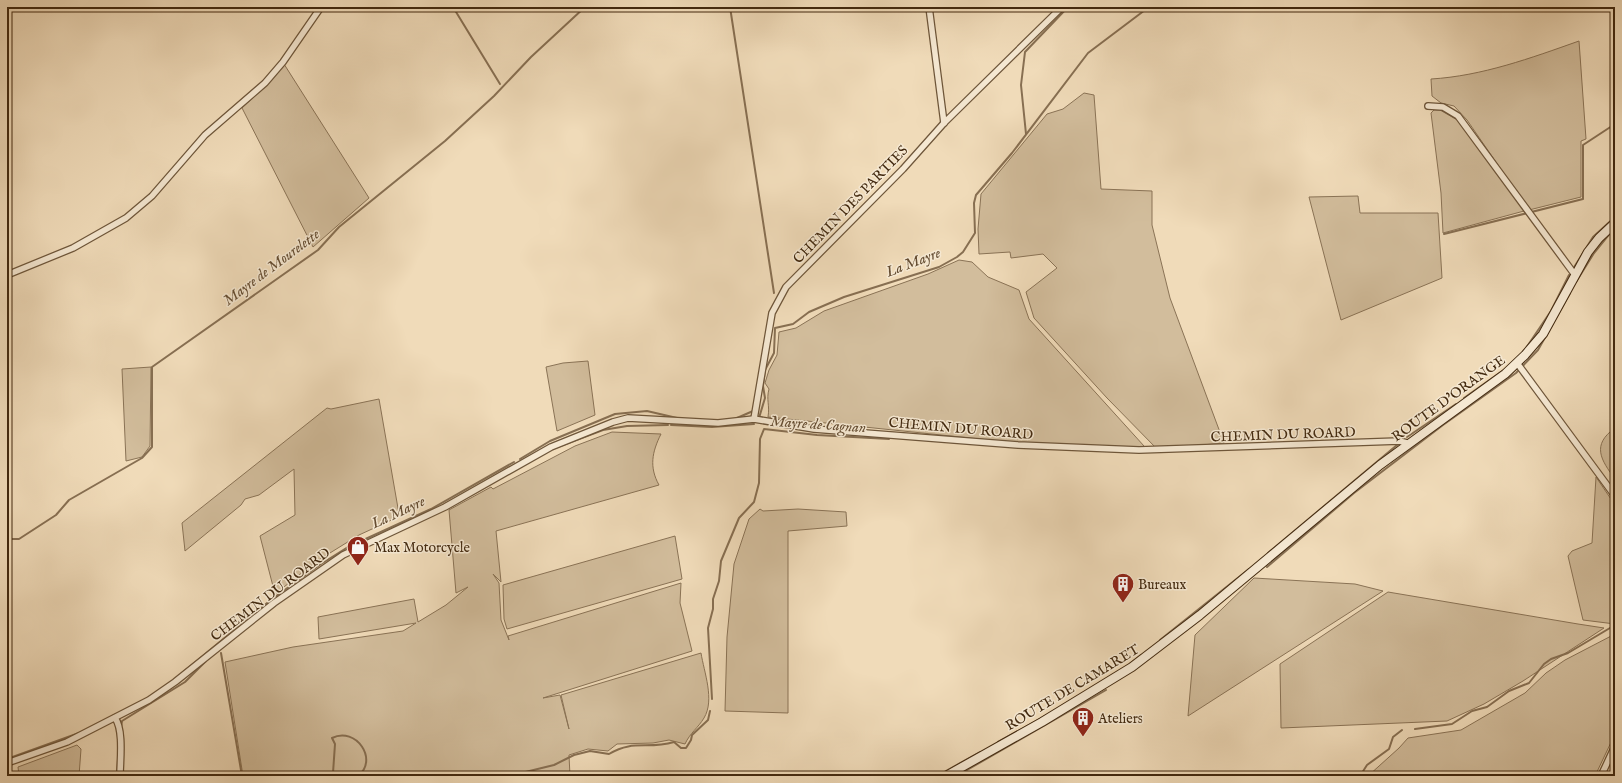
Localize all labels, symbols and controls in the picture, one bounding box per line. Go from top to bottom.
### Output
street label: CHEMIN DES PARTIES [789,142,912,268]
water label: Mayre de Mourelette [219,225,323,310]
water label: La Mayre [882,243,943,282]
street label: ROUTE D'ORANGE [1388,351,1509,446]
water label: Mayre de Cagnan [769,412,867,438]
street label: CHEMIN DU ROARD [888,414,1034,444]
street label: CHEMIN DU ROARD [1210,423,1356,447]
water label: La Mayre [367,492,428,534]
shop icon: Max Motorcycle [345,534,371,567]
place label: Max Motorcycle [374,539,471,557]
street label: CHEMIN DU ROARD [207,544,334,646]
building icon: Bureaux [1110,571,1136,604]
place label: Bureaux [1138,576,1186,594]
street label: ROUTE DE CAMARET [1002,640,1143,735]
building icon: Ateliers [1070,705,1096,738]
place label: Ateliers [1097,710,1143,728]

